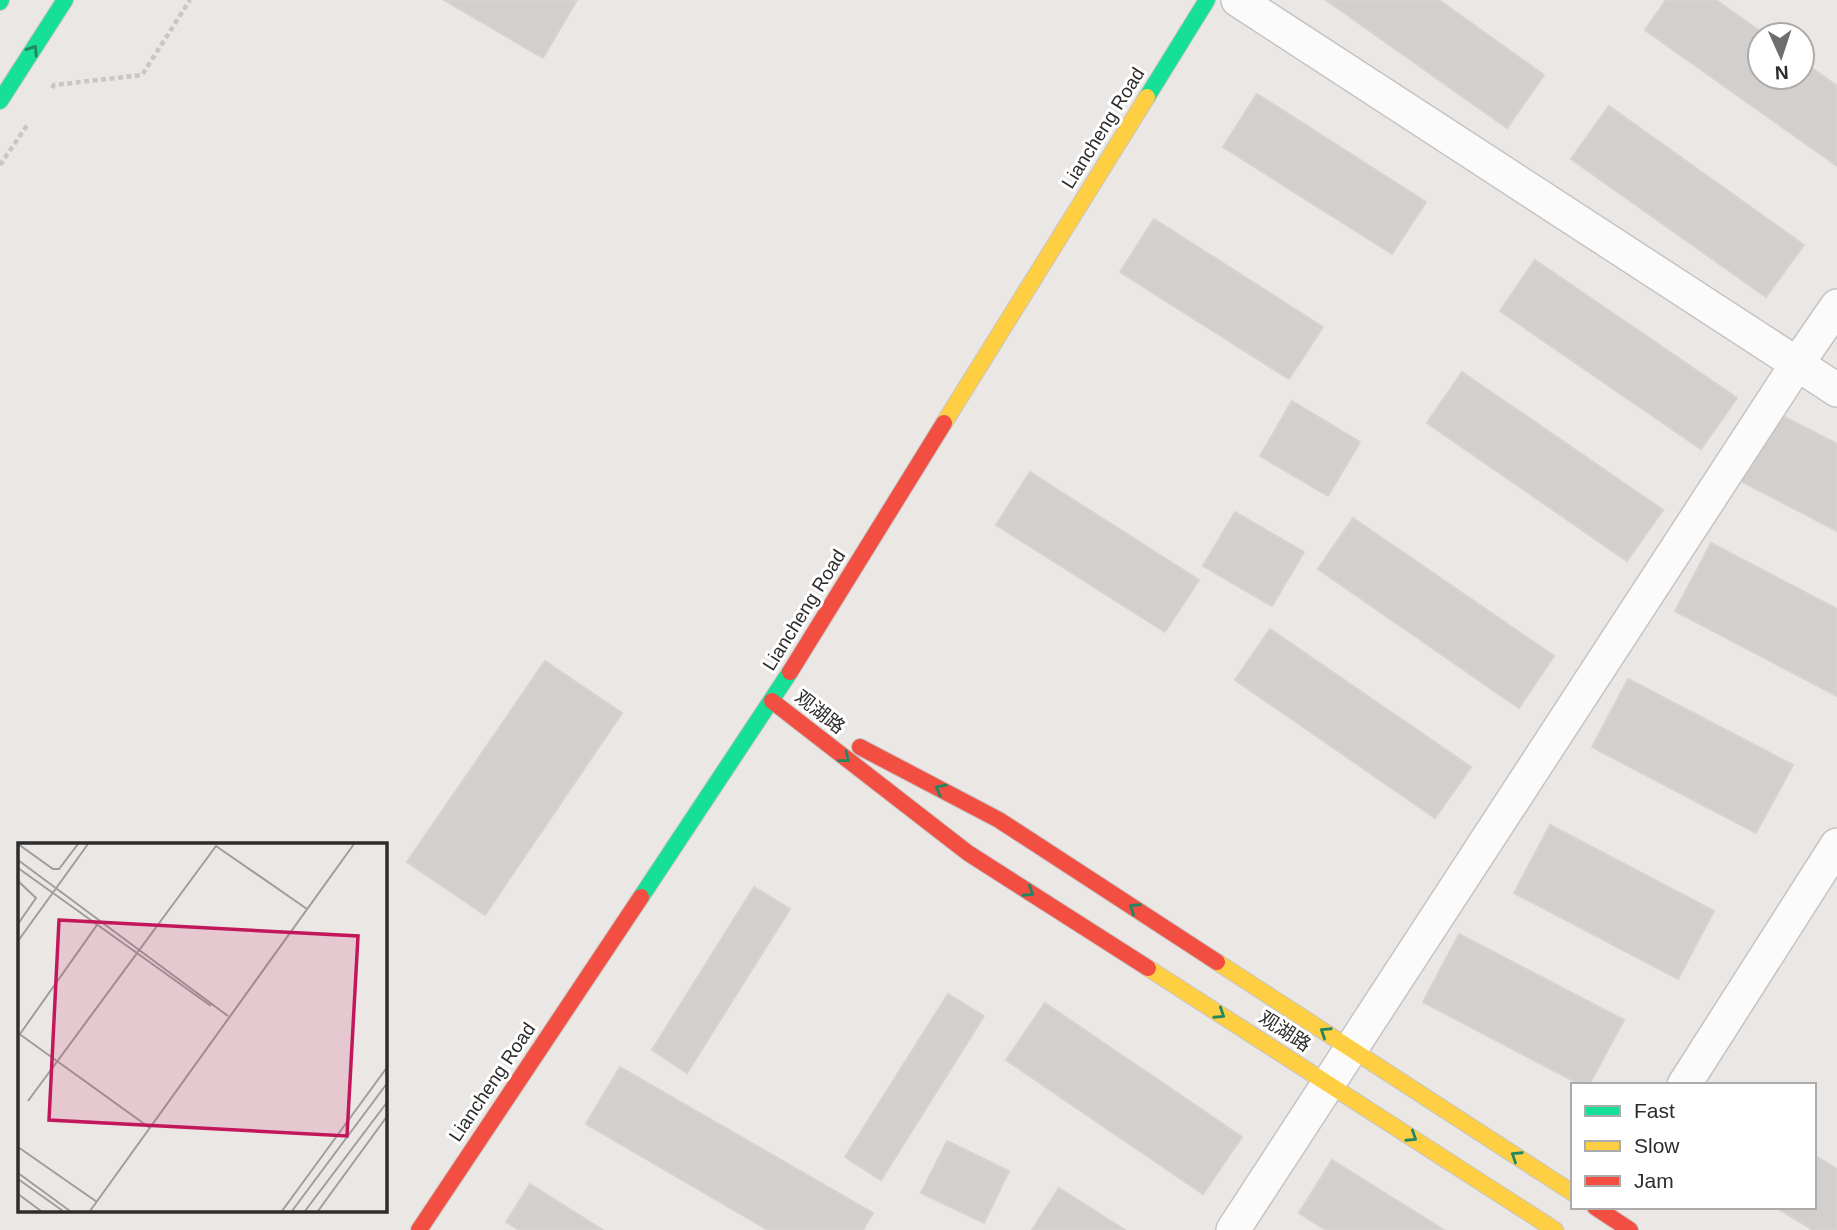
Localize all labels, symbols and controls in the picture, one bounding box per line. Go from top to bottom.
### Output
north arrow [1746,21,1816,91]
one-way arrow [24,45,37,58]
text: N [1774,62,1789,83]
street label: Liancheng Road [1057,64,1149,192]
street label: Liancheng Road [758,546,850,674]
street label: 观湖路 [791,686,849,738]
one-way arrow [837,749,850,762]
one-way arrow [935,784,947,798]
inset map [18,843,387,1212]
one-way arrow [1021,883,1034,896]
one-way arrow [1129,903,1142,916]
one-way arrow [1213,1006,1226,1019]
street label: 观湖路 [1255,1007,1315,1055]
street label: Liancheng Road [445,1019,539,1145]
one-way arrow [1320,1027,1333,1040]
legend [1571,1083,1816,1209]
text: Fast [1634,1099,1675,1122]
one-way arrow [1404,1129,1417,1142]
text: Slow [1634,1134,1680,1157]
one-way arrow [1510,1151,1523,1164]
text: Jam [1634,1169,1674,1192]

